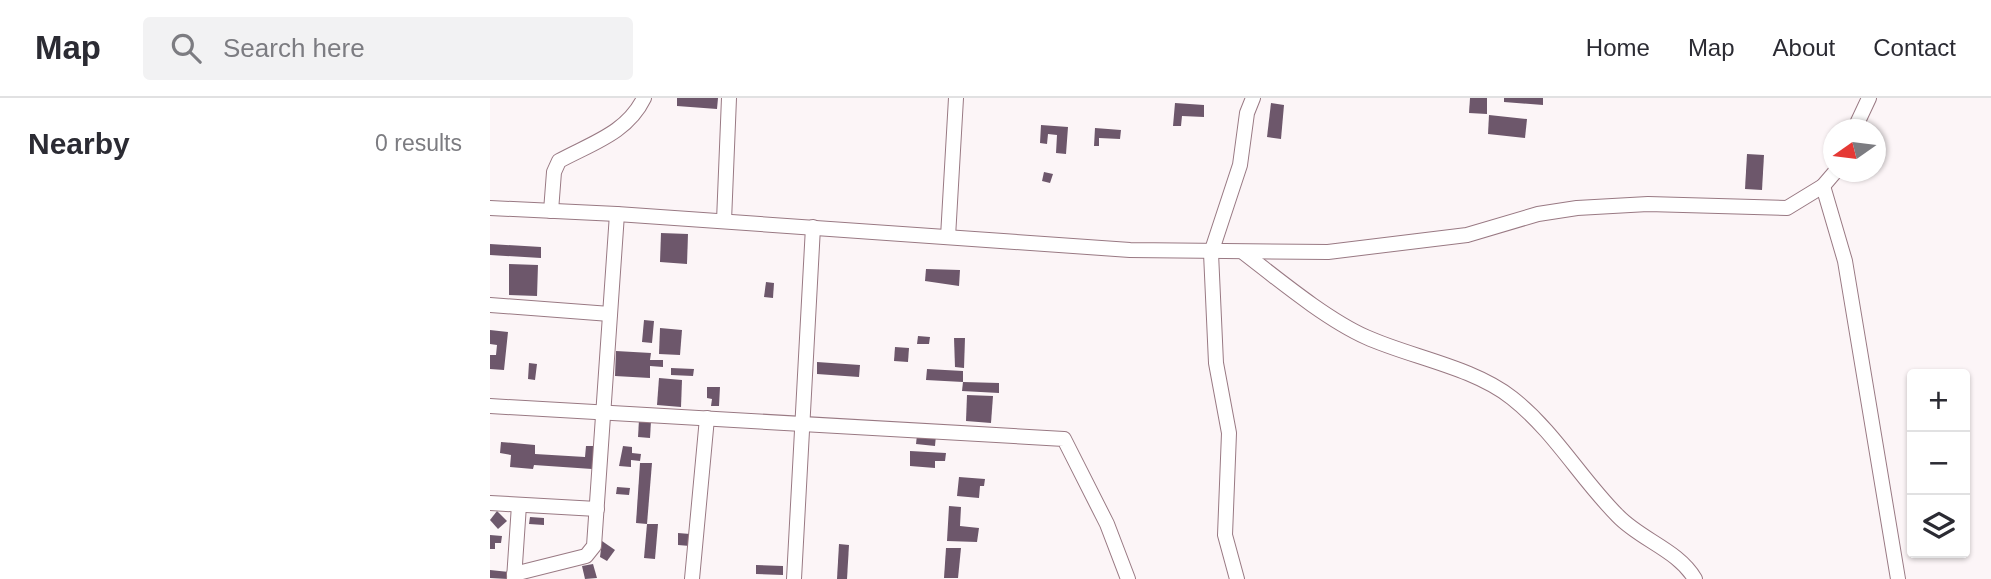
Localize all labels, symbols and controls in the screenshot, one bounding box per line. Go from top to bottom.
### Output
search box [143,17,633,80]
text: Map [35,29,101,66]
icon: search [167,29,205,67]
text: Search here [223,33,365,63]
text: Home [1586,34,1650,61]
text: Map [1688,34,1735,61]
text: About [1773,34,1835,61]
text: Contact [1873,34,1956,61]
north arrow [1823,119,1886,182]
text: Nearby [28,127,130,160]
text: 0 results [375,130,462,156]
map controls [1907,369,1970,558]
button: + [1907,369,1970,432]
button: − [1907,432,1970,495]
button: layers [1907,495,1970,558]

